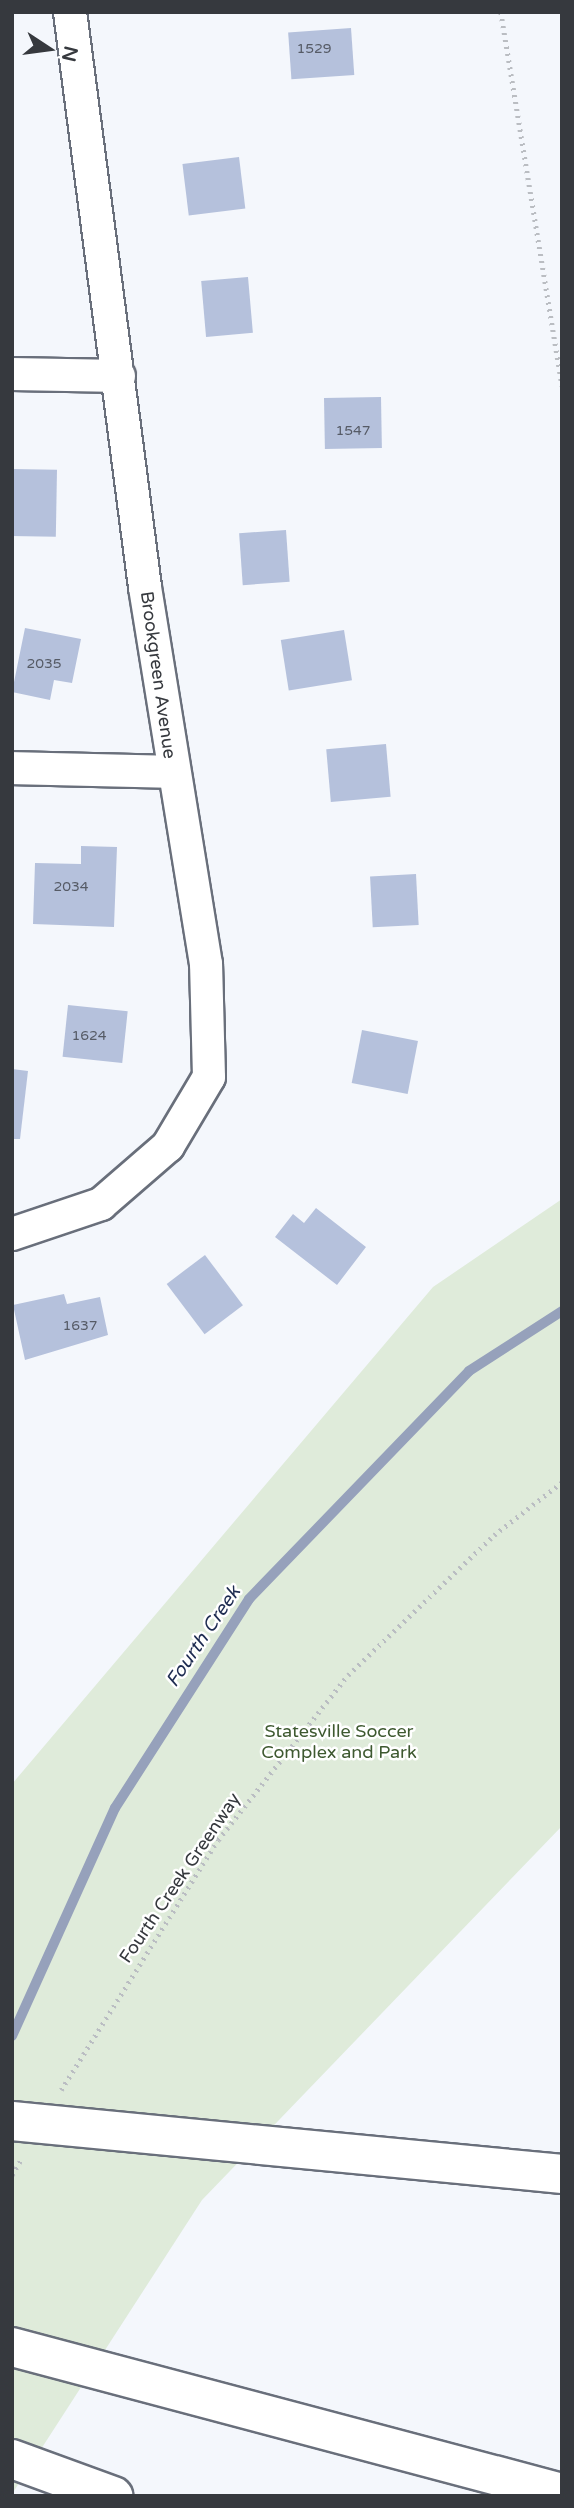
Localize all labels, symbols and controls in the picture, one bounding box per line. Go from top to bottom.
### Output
north arrow [14,14,84,84]
house number: 1529 [296,41,332,57]
text: N [57,44,82,64]
house number: 1547 [335,423,371,439]
street label: Brookgreen Avenue [136,590,180,760]
house number: 2035 [26,656,62,672]
house number: 2034 [53,879,89,895]
house number: 1624 [71,1028,107,1044]
house number: 1637 [62,1318,98,1334]
water label: Fourth Creek [162,1582,246,1692]
park label: Statesville Soccer Complex and Park [261,1721,417,1764]
street label: Fourth Creek Greenway [115,1789,245,1967]

